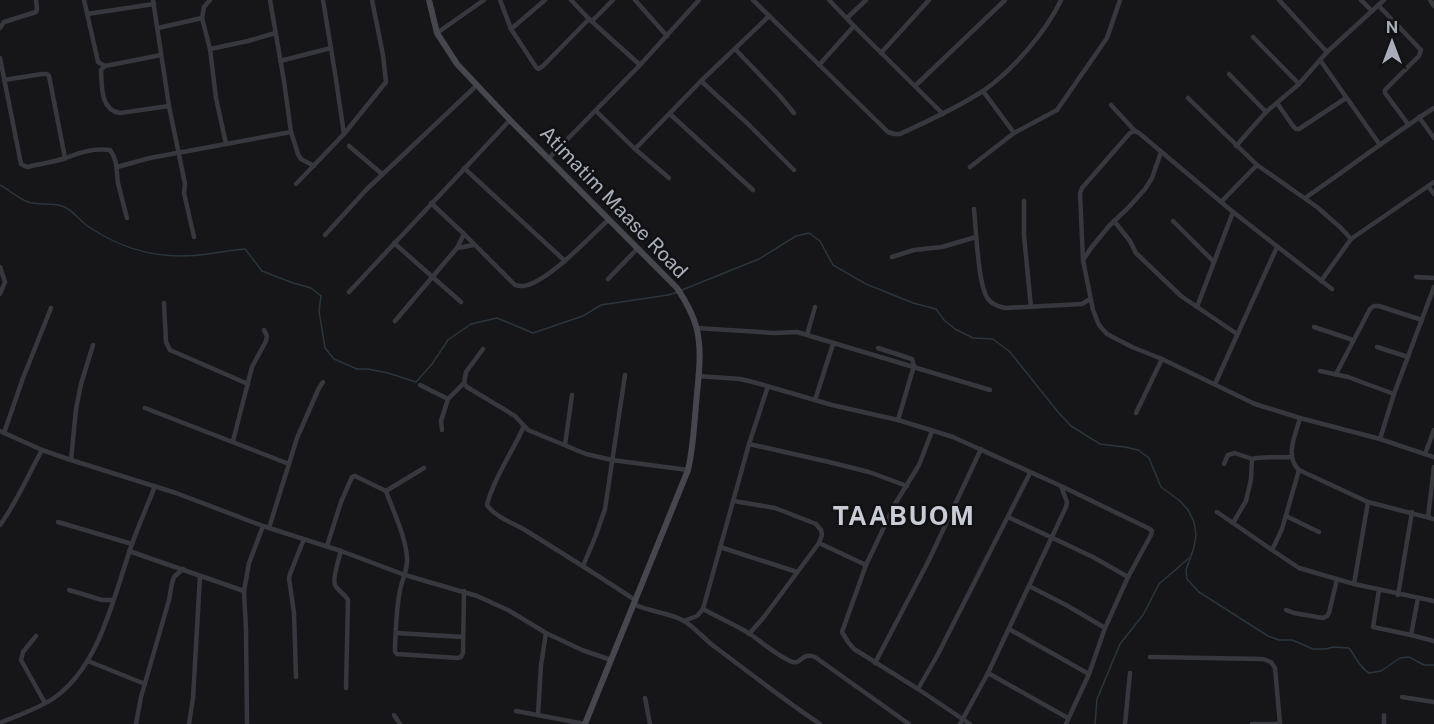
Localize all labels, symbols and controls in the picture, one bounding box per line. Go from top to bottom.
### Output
north arrow [1362,12,1422,72]
text: N [1386,18,1398,37]
street label: Atimatim Maase Road [535,121,693,283]
district label: TAABUOM [833,500,975,531]

